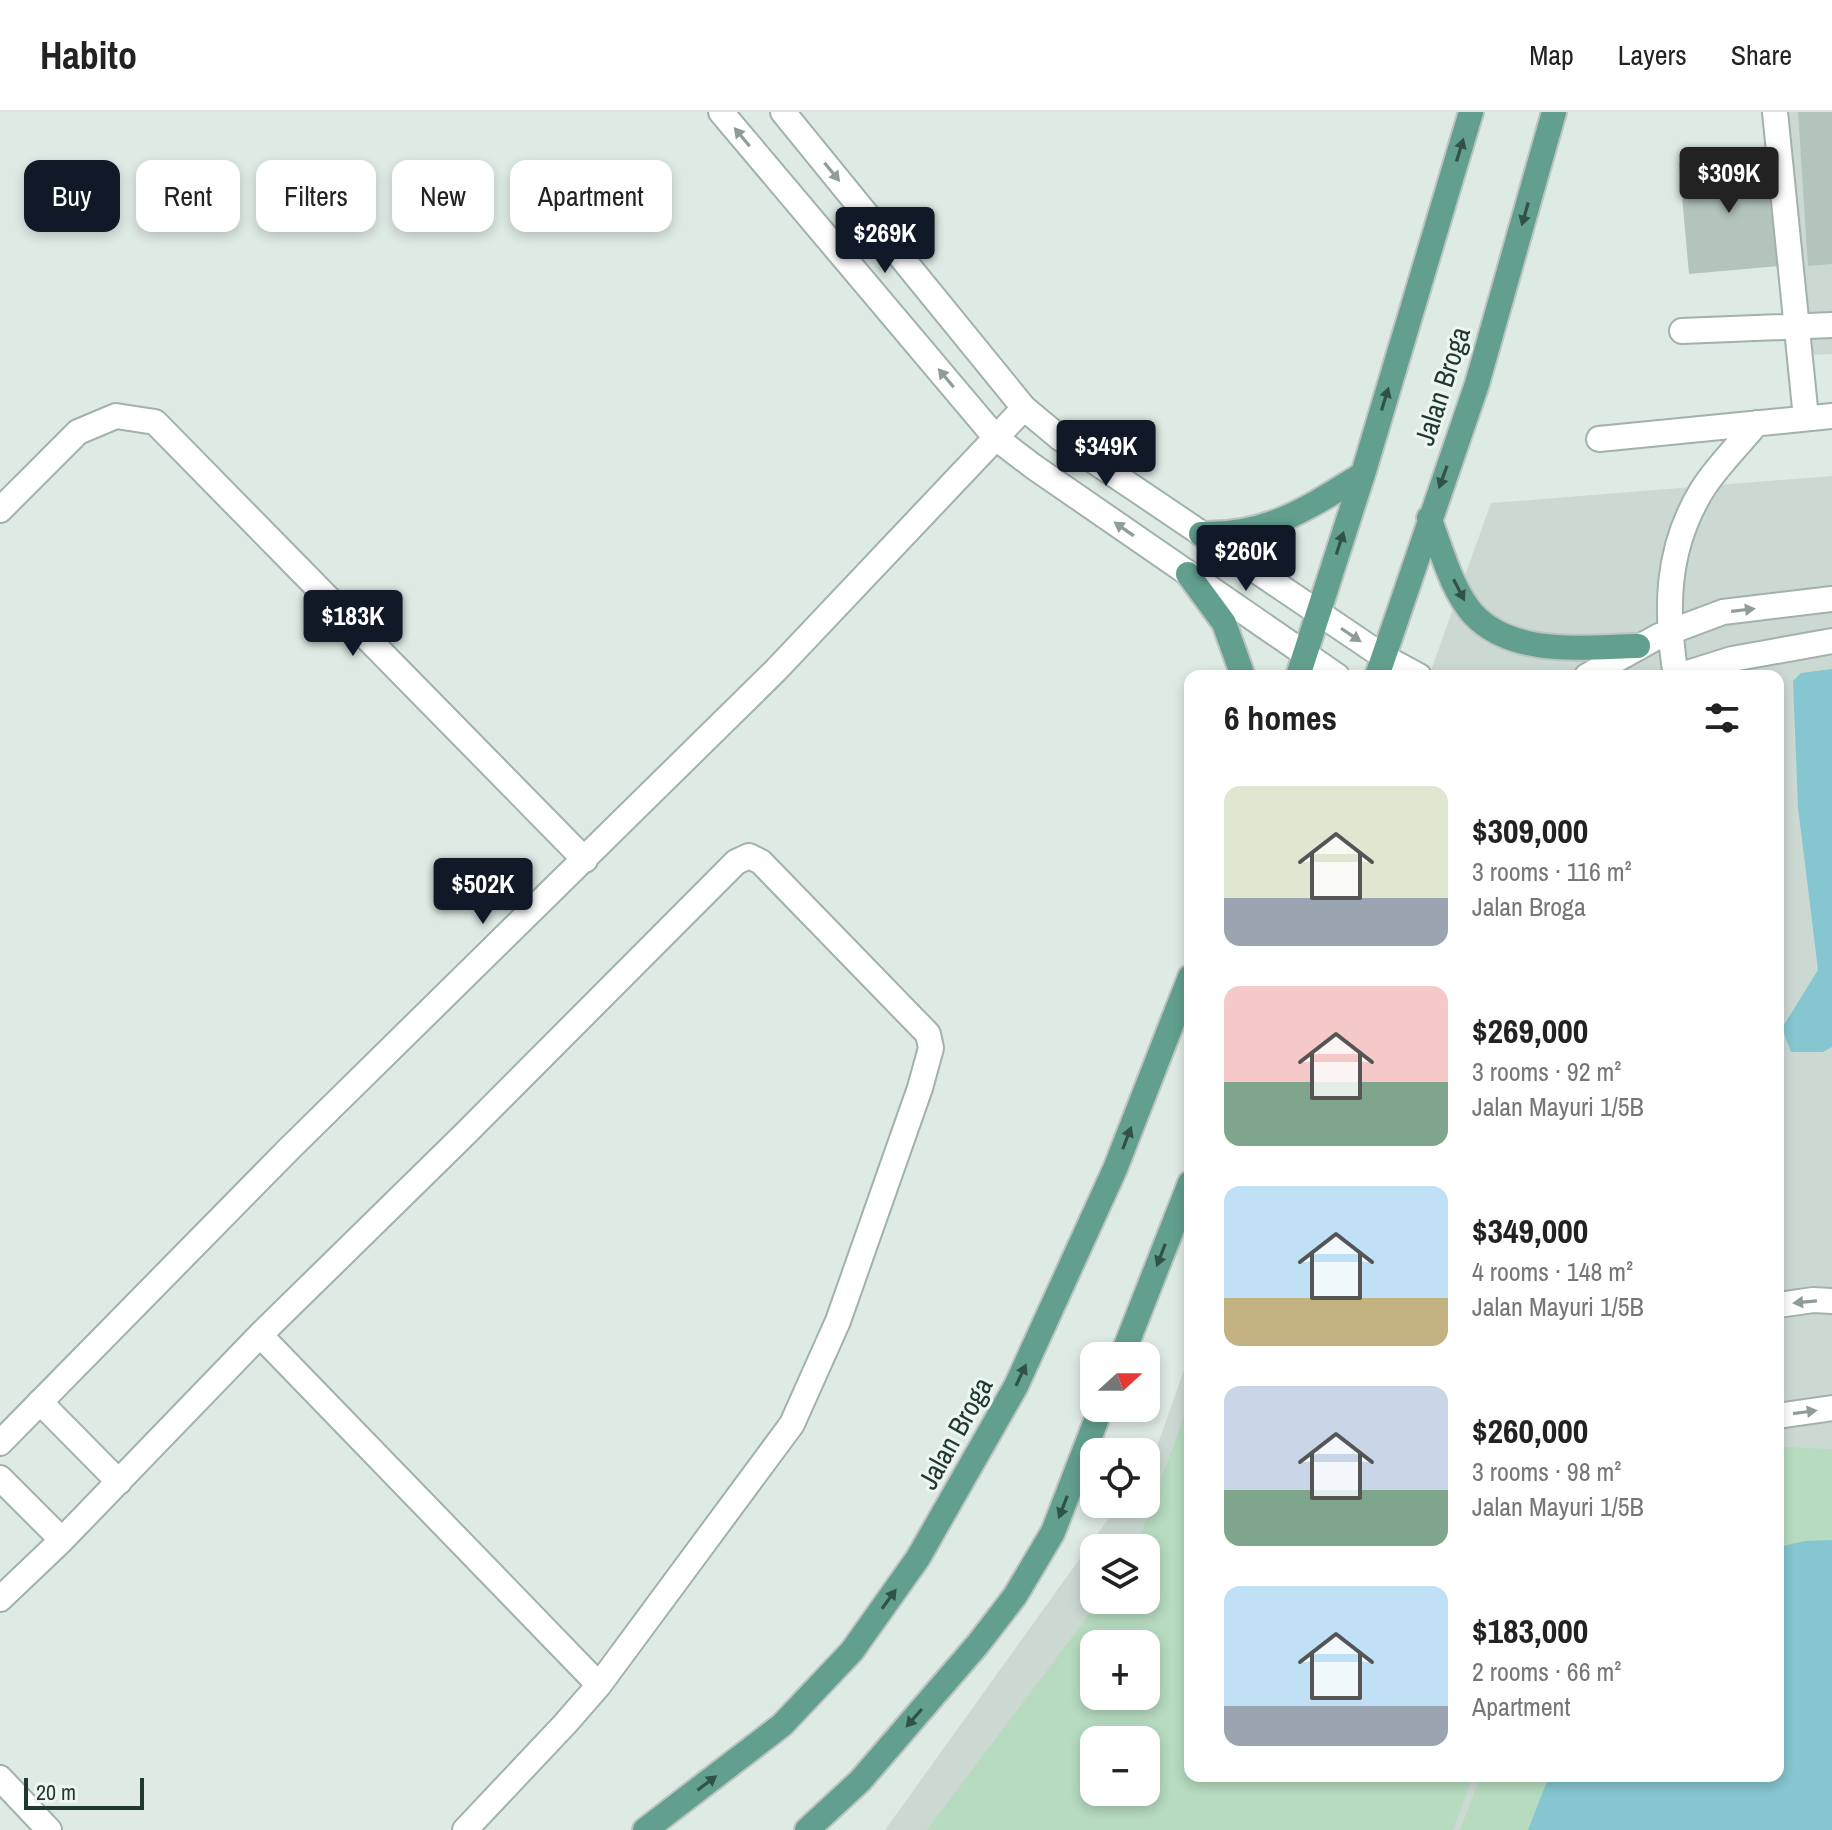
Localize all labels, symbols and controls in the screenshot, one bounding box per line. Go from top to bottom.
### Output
text: Habito [40,30,137,81]
text: Map [1529,36,1574,74]
text: Layers [1618,36,1687,74]
text: Share [1731,36,1792,74]
one-way arrow [734,127,751,147]
one-way arrow [1454,138,1467,162]
pin: $309K [1673,147,1785,215]
text: $309K [1698,155,1760,190]
chip: Buy [24,160,120,232]
chip: Rent [136,160,240,232]
chip: Filters [256,160,376,232]
chip: New [392,160,494,232]
chip: Apartment [510,160,672,232]
one-way arrow [824,162,841,183]
one-way arrow [1518,202,1530,227]
pin: $269K [829,207,941,275]
text: $269K [854,215,916,250]
street label: Jalan Broga [1405,322,1479,450]
one-way arrow [938,369,955,389]
one-way arrow [1379,387,1392,411]
pin: $349K [1050,420,1162,488]
text: $349K [1075,428,1137,463]
one-way arrow [1437,465,1449,489]
one-way arrow [1113,522,1134,537]
pin: $260K [1190,525,1302,593]
one-way arrow [1335,531,1347,555]
text: $260K [1215,533,1277,568]
one-way arrow [1452,579,1466,601]
pin: $183K [297,590,409,658]
text: $183K [322,598,384,633]
one-way arrow [1731,603,1756,616]
one-way arrow [1341,627,1362,642]
text: 6 homes [1224,695,1337,741]
icon: filters [1700,696,1744,740]
text: $309,000 [1472,808,1588,854]
icon: home [1288,818,1384,914]
text: 3 rooms · 116 m² [1472,854,1632,889]
pin: $502K [427,858,539,926]
text: $502K [452,866,514,901]
text: Jalan Broga [1472,889,1586,924]
text: $269,000 [1472,1008,1588,1054]
icon: home [1288,1018,1384,1114]
text: 3 rooms · 92 m² [1472,1054,1621,1089]
text: Jalan Mayuri 1/5B [1472,1089,1644,1124]
one-way arrow [1121,1126,1134,1150]
text: $349,000 [1472,1208,1588,1254]
icon: home [1288,1218,1384,1314]
one-way arrow [1155,1244,1168,1268]
text: 4 rooms · 148 m² [1472,1254,1633,1289]
text: Jalan Mayuri 1/5B [1472,1289,1644,1324]
one-way arrow [1792,1295,1817,1308]
north arrow [1080,1342,1160,1422]
map controls [1080,1342,1160,1806]
one-way arrow [1014,1364,1028,1387]
street label: Jalan Broga [909,1370,1001,1496]
one-way arrow [1793,1405,1818,1418]
text: $260,000 [1472,1408,1588,1454]
icon: home [1288,1418,1384,1514]
button: locate [1080,1438,1160,1518]
text: 3 rooms · 98 m² [1472,1454,1621,1489]
text: Jalan Mayuri 1/5B [1472,1489,1644,1524]
one-way arrow [1056,1495,1069,1519]
button: layers [1080,1534,1160,1614]
one-way arrow [881,1588,897,1610]
text: $183,000 [1472,1608,1588,1654]
icon: home [1288,1618,1384,1714]
button: + [1080,1630,1160,1710]
text: 2 rooms · 66 m² [1472,1654,1621,1689]
text: Apartment [1472,1689,1570,1724]
one-way arrow [906,1708,923,1728]
button: − [1080,1726,1160,1806]
scale bar [24,1774,144,1810]
one-way arrow [697,1775,717,1791]
text: 20 m [36,1777,76,1807]

